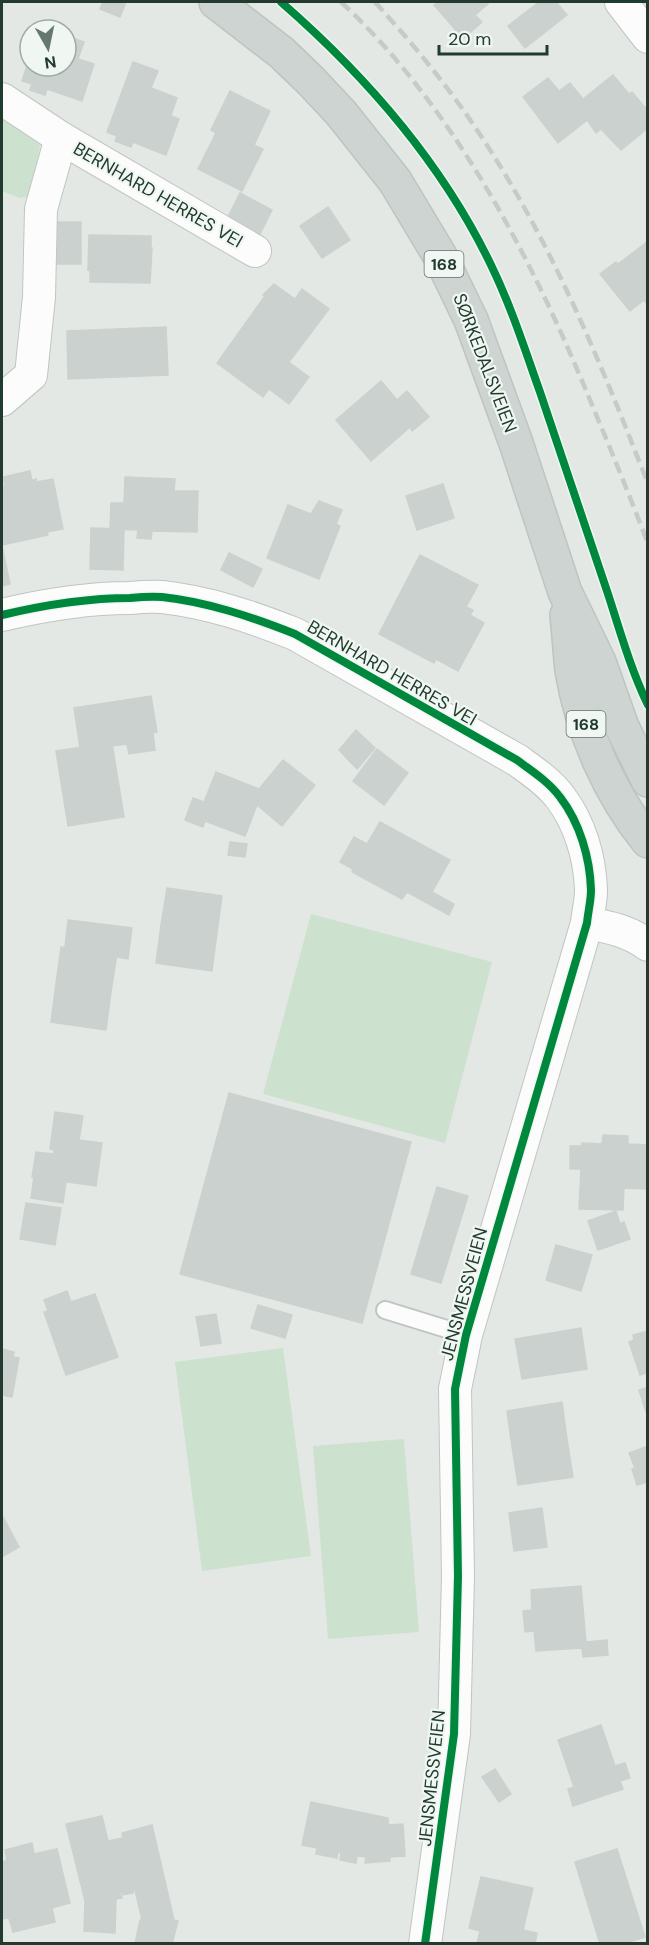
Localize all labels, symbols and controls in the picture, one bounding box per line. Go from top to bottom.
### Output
north arrow [18,18,78,78]
scale bar [439,18,547,56]
text: 20 m [448,27,491,51]
text: N [43,51,58,74]
street label: BERNHARD HERRES VEI [69,137,247,253]
road number: 168 [424,251,464,277]
street label: SØRKEDALSVEIEN [447,290,523,436]
street label: BERNHARD HERRES VEI [303,615,481,731]
road number: 168 [566,711,606,737]
street label: JENSMESSVEIEN [435,1225,493,1363]
street label: JENSMESSVEIEN [413,1709,451,1847]

